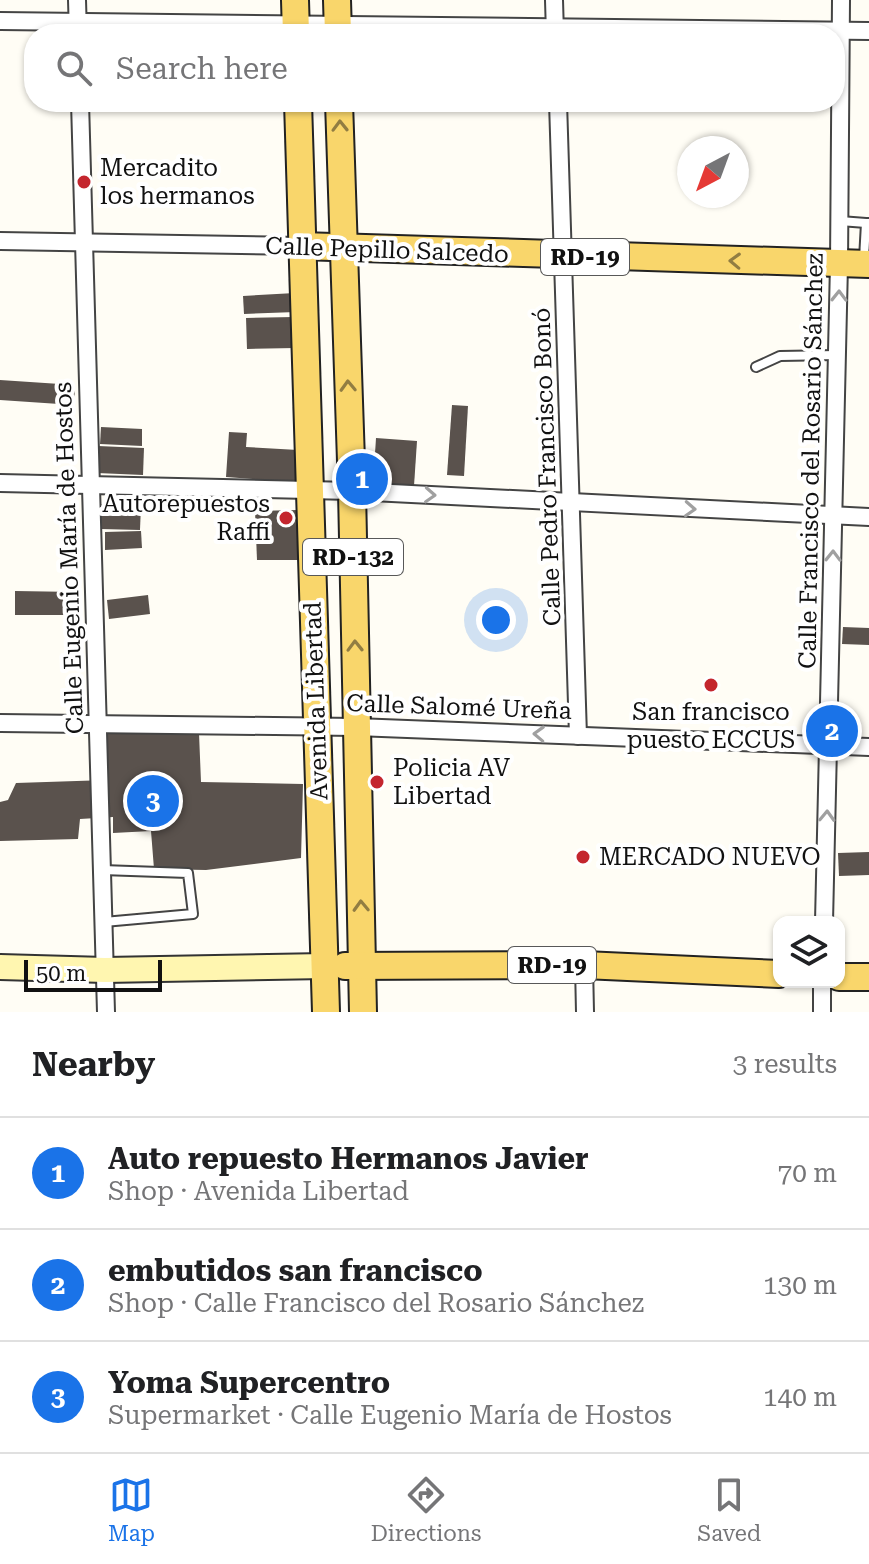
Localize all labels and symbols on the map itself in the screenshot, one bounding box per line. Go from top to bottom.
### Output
one-way arrow [331,119,349,132]
north arrow [677,136,749,208]
place label: Mercadito los hermanos [100,154,255,210]
marker: Mercadito los hermanos [75,173,93,191]
street label: Calle Pepillo Salcedo [265,232,509,268]
road number: RD-19 [541,239,629,275]
one-way arrow [728,253,741,270]
street label: Calle Francisco del Rosario Sánchez [793,253,829,669]
one-way arrow [830,289,847,302]
street label: Calle Pedro Francisco Bonó [527,307,567,627]
one-way arrow [340,379,357,392]
street label: Calle Eugenio María de Hostos [49,381,89,735]
pin: 1 [336,449,388,509]
one-way arrow [424,486,437,503]
place label: Autorepuestos Raffi [102,490,270,546]
one-way arrow [684,500,697,517]
marker: Autorepuestos Raffi [277,509,295,527]
road number: RD-132 [303,539,403,575]
one-way arrow [824,549,842,562]
your location [476,600,516,640]
street label: Avenida Libertad [299,601,333,801]
one-way arrow [346,639,364,652]
marker: San francisco puesto ECCUS [702,676,720,694]
street label: Calle Salomé Ureña [346,689,572,725]
place label: San francisco puesto ECCUS [627,698,795,754]
pin: 2 [806,701,858,761]
one-way arrow [532,726,545,743]
place label: Policia AV Libertad [393,754,510,810]
pin: 3 [127,771,179,831]
marker: Policia AV Libertad [368,773,386,791]
one-way arrow [818,809,835,822]
place label: MERCADO NUEVO [599,843,821,871]
marker: MERCADO NUEVO [574,848,592,866]
one-way arrow [352,899,369,912]
road number: RD-19 [508,947,596,983]
scale bar [24,956,162,992]

